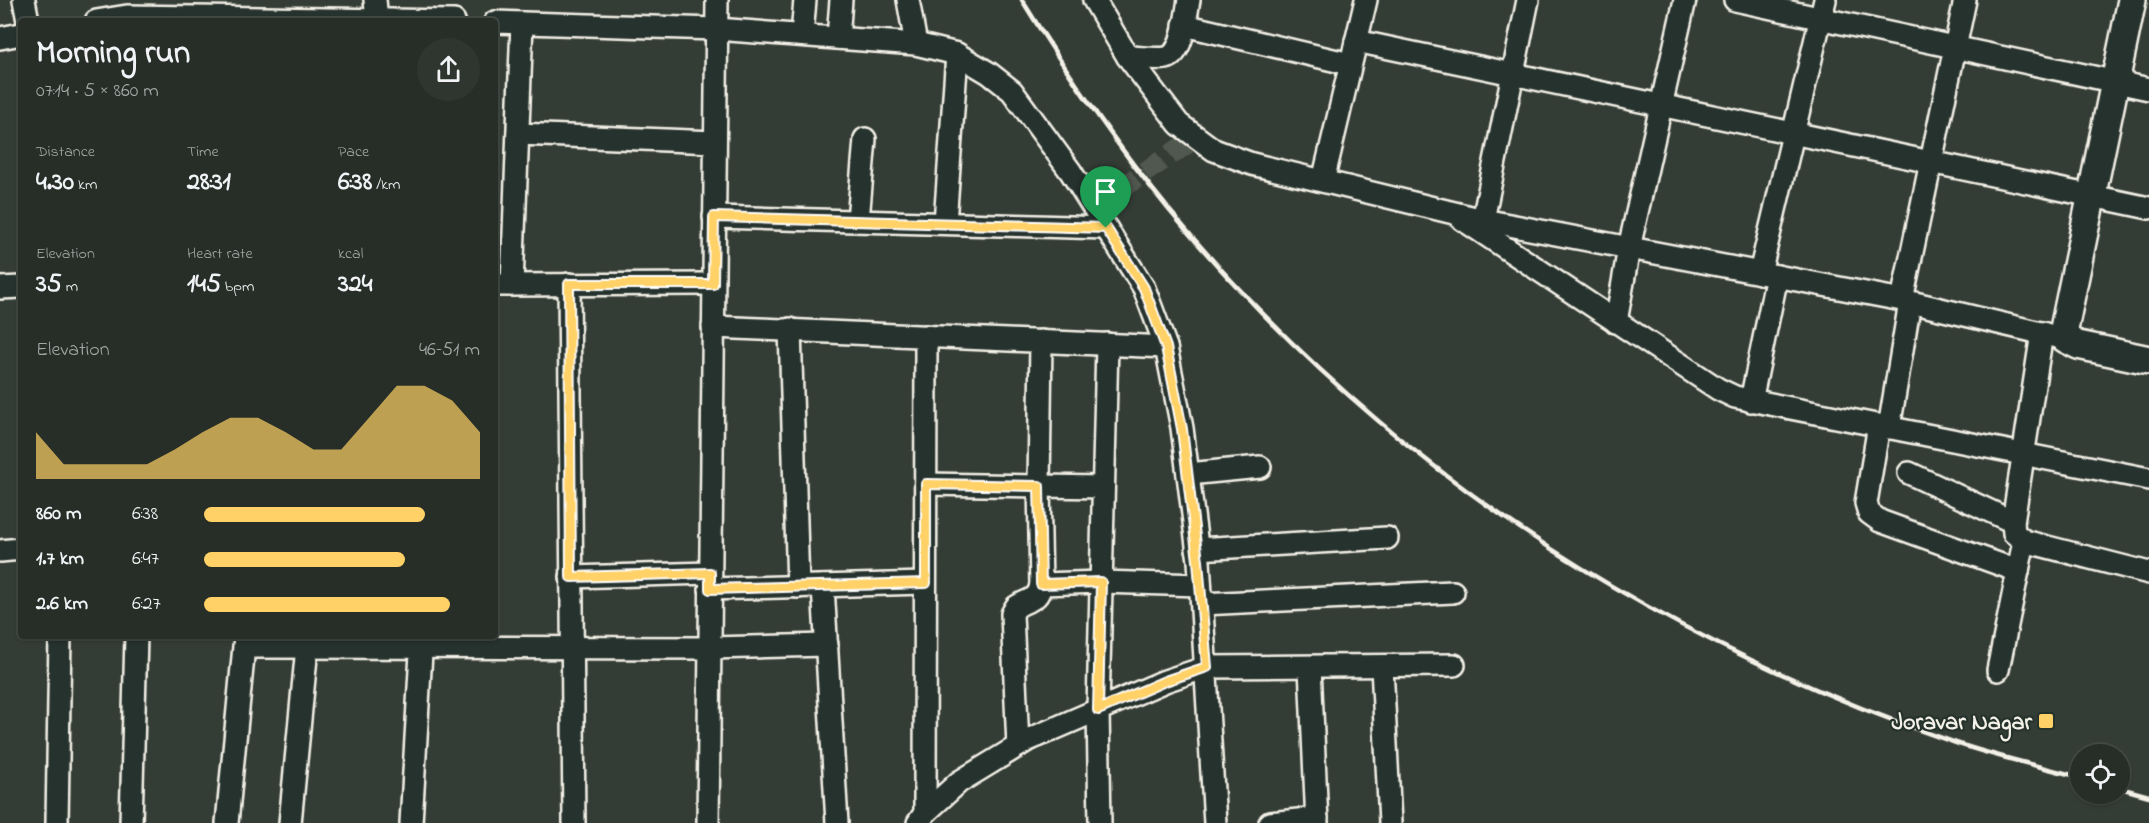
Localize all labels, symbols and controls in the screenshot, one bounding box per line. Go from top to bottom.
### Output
text: Morning run [36,30,190,78]
button: share [417,38,480,101]
text: 07:14 · 5 × 860 m [36,77,159,106]
text: Distance [36,140,95,164]
text: Time [187,140,219,164]
text: Pace [338,140,369,164]
text: 4.30 [36,164,74,202]
text: 28:31 [187,164,231,202]
text: 6:38 [338,164,372,202]
pin [1080,166,1131,228]
text: km [74,173,97,197]
text: /km [372,173,401,197]
icon: arrive [1089,175,1122,208]
text: Elevation [36,242,95,266]
text: Heart rate [187,242,253,266]
text: kcal [338,242,363,266]
text: 35 [36,266,62,304]
text: 145 [187,266,221,304]
text: 324 [338,266,372,304]
text: m [62,275,78,299]
text: bpm [221,275,254,299]
text: Elevation [36,336,110,365]
text: 46–51 m [419,336,480,365]
text: 860 m [36,500,81,529]
text: 6:38 [132,500,158,529]
text: 1.7 km [36,545,84,574]
text: 6:47 [132,545,159,574]
text: 2.6 km [36,590,88,619]
text: 6:27 [132,590,161,619]
place label: Joravar Nagar [1891,706,2033,742]
marker: Joravar Nagar [2037,712,2055,730]
map controls [2070,744,2130,804]
button: locate [2070,744,2130,804]

